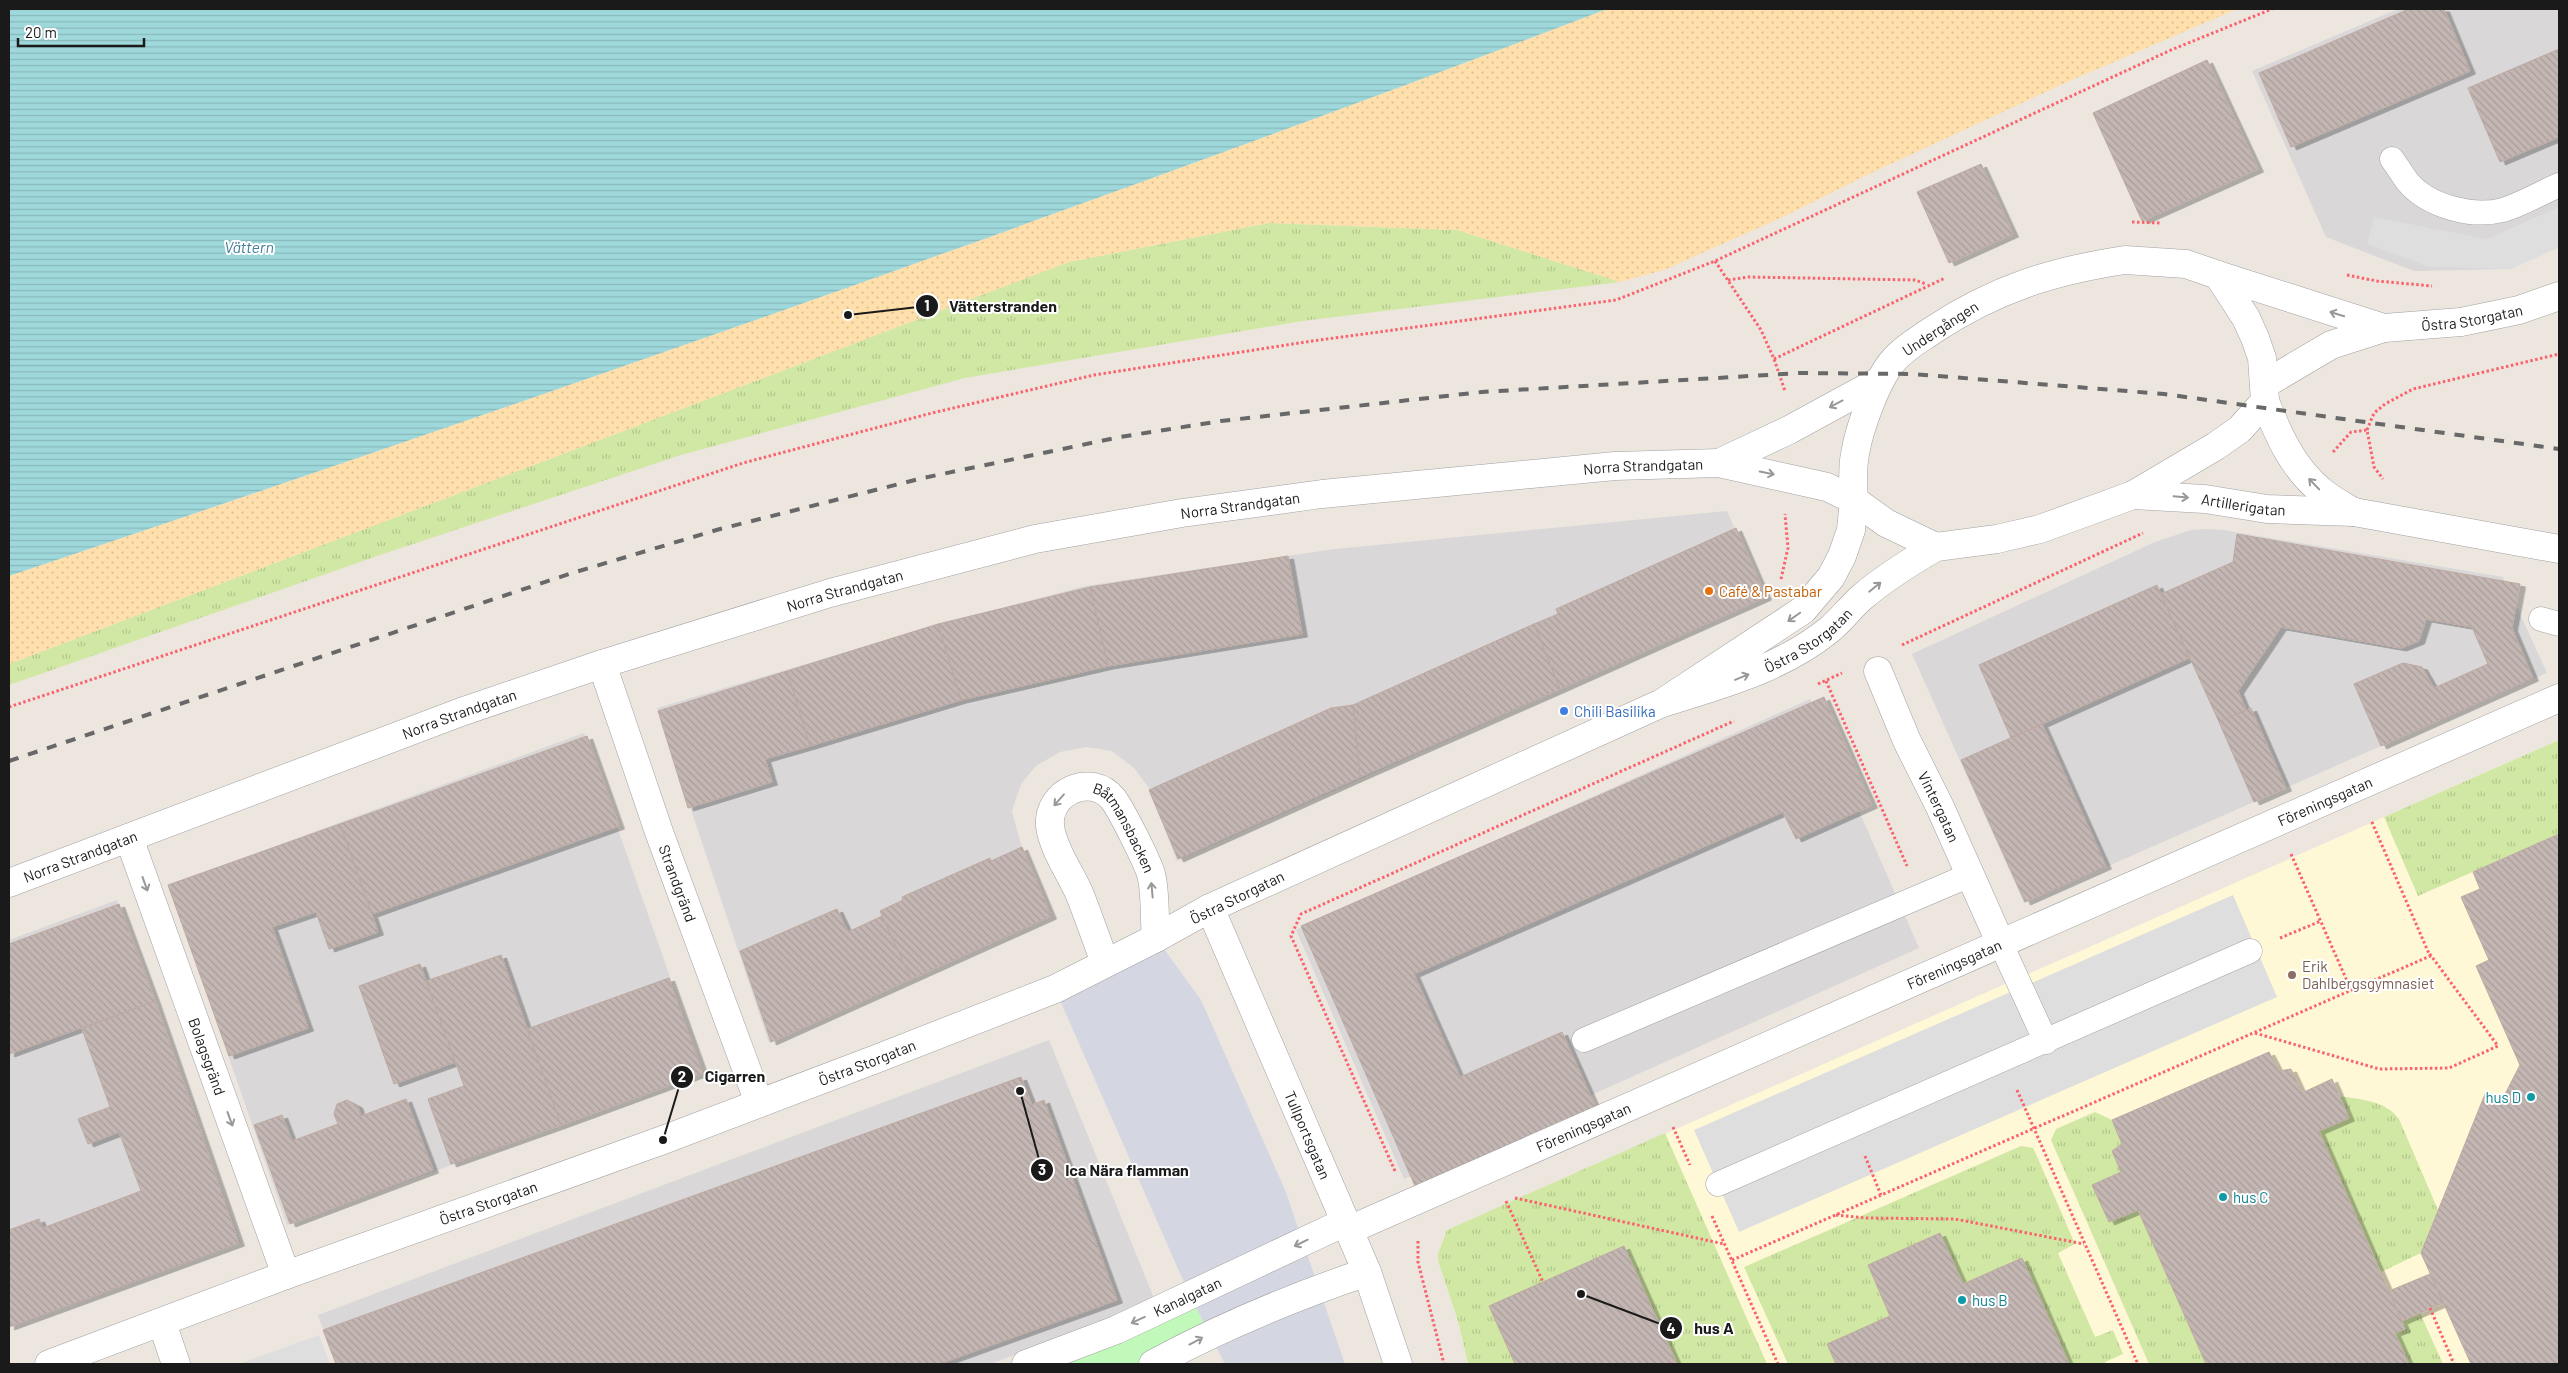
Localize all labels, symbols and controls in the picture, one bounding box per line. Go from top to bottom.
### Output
scale bar [18,15,144,47]
text: 20 m [25,23,57,41]
water label: Vättern [224,237,274,256]
callout: Vätterstranden [914,290,1067,321]
text: 1 [924,296,930,314]
text: Vätterstranden [949,296,1057,315]
street label: Undergången [1899,297,1981,359]
street label: Östra Storgatan [2421,300,2524,334]
one-way arrow [2329,308,2345,318]
one-way arrow [1829,399,1844,409]
street label: Norra Strandgatan [1582,454,1703,478]
one-way arrow [1758,469,1774,478]
one-way arrow [2308,478,2320,491]
street label: Norra Strandgatan [1179,488,1301,522]
street label: Artillerigatan [2200,490,2286,519]
one-way arrow [2173,492,2189,502]
street label: Norra Strandgatan [784,565,905,615]
one-way arrow [1869,581,1882,592]
place label: Café & Pastabar [1719,582,1823,600]
marker: Café & Pastabar [1703,585,1715,597]
street label: Östra Storgatan [1761,604,1855,676]
one-way arrow [1787,612,1801,622]
one-way arrow [1734,672,1749,682]
street label: Norra Strandgatan [399,685,519,743]
place label: Chili Basilika [1574,702,1656,720]
marker: Chili Basilika [1558,705,1570,717]
street label: Vintergatan [1915,768,1963,845]
street label: Föreningsgatan [2275,772,2375,830]
street label: Båtmansbacken [1091,778,1159,875]
one-way arrow [1053,794,1064,807]
street label: Norra Strandgatan [21,826,140,886]
street label: Strandgränd [655,842,700,924]
street label: Östra Storgatan [1187,866,1287,928]
one-way arrow [141,876,150,891]
one-way arrow [1147,882,1157,898]
street label: Föreningsgatan [1904,935,2004,993]
place label: Erik Dahlbergsgymnasiet [2302,957,2434,992]
marker: Erik Dahlbergsgymnasiet [2286,969,2298,981]
street label: Bolagsgränd [185,1015,230,1098]
street label: Östra Storgatan [816,1035,918,1089]
callout: Cigarren [669,1061,775,1092]
text: Cigarren [705,1066,765,1085]
text: 2 [678,1067,686,1085]
street label: Tullportsgatan [1281,1088,1335,1182]
place label: hus D [2485,1088,2521,1106]
marker: hus D [2525,1091,2537,1103]
street label: Föreningsgatan [1533,1098,1633,1156]
one-way arrow [226,1111,235,1127]
callout: Ica Nära flamman [1030,1155,1198,1186]
text: 3 [1038,1160,1046,1178]
text: Ica Nära flamman [1065,1160,1189,1179]
street label: Östra Storgatan [437,1177,540,1228]
place label: hus C [2233,1188,2268,1206]
marker: hus C [2217,1191,2229,1203]
one-way arrow [1294,1238,1309,1248]
street label: Kanalgatan [1150,1273,1224,1320]
place label: hus B [1972,1291,2008,1309]
marker: hus B [1956,1294,1968,1306]
callout: hus A [1659,1313,1743,1344]
one-way arrow [1131,1316,1146,1325]
text: hus A [1694,1318,1734,1337]
text: 4 [1666,1319,1676,1337]
one-way arrow [1188,1336,1203,1345]

